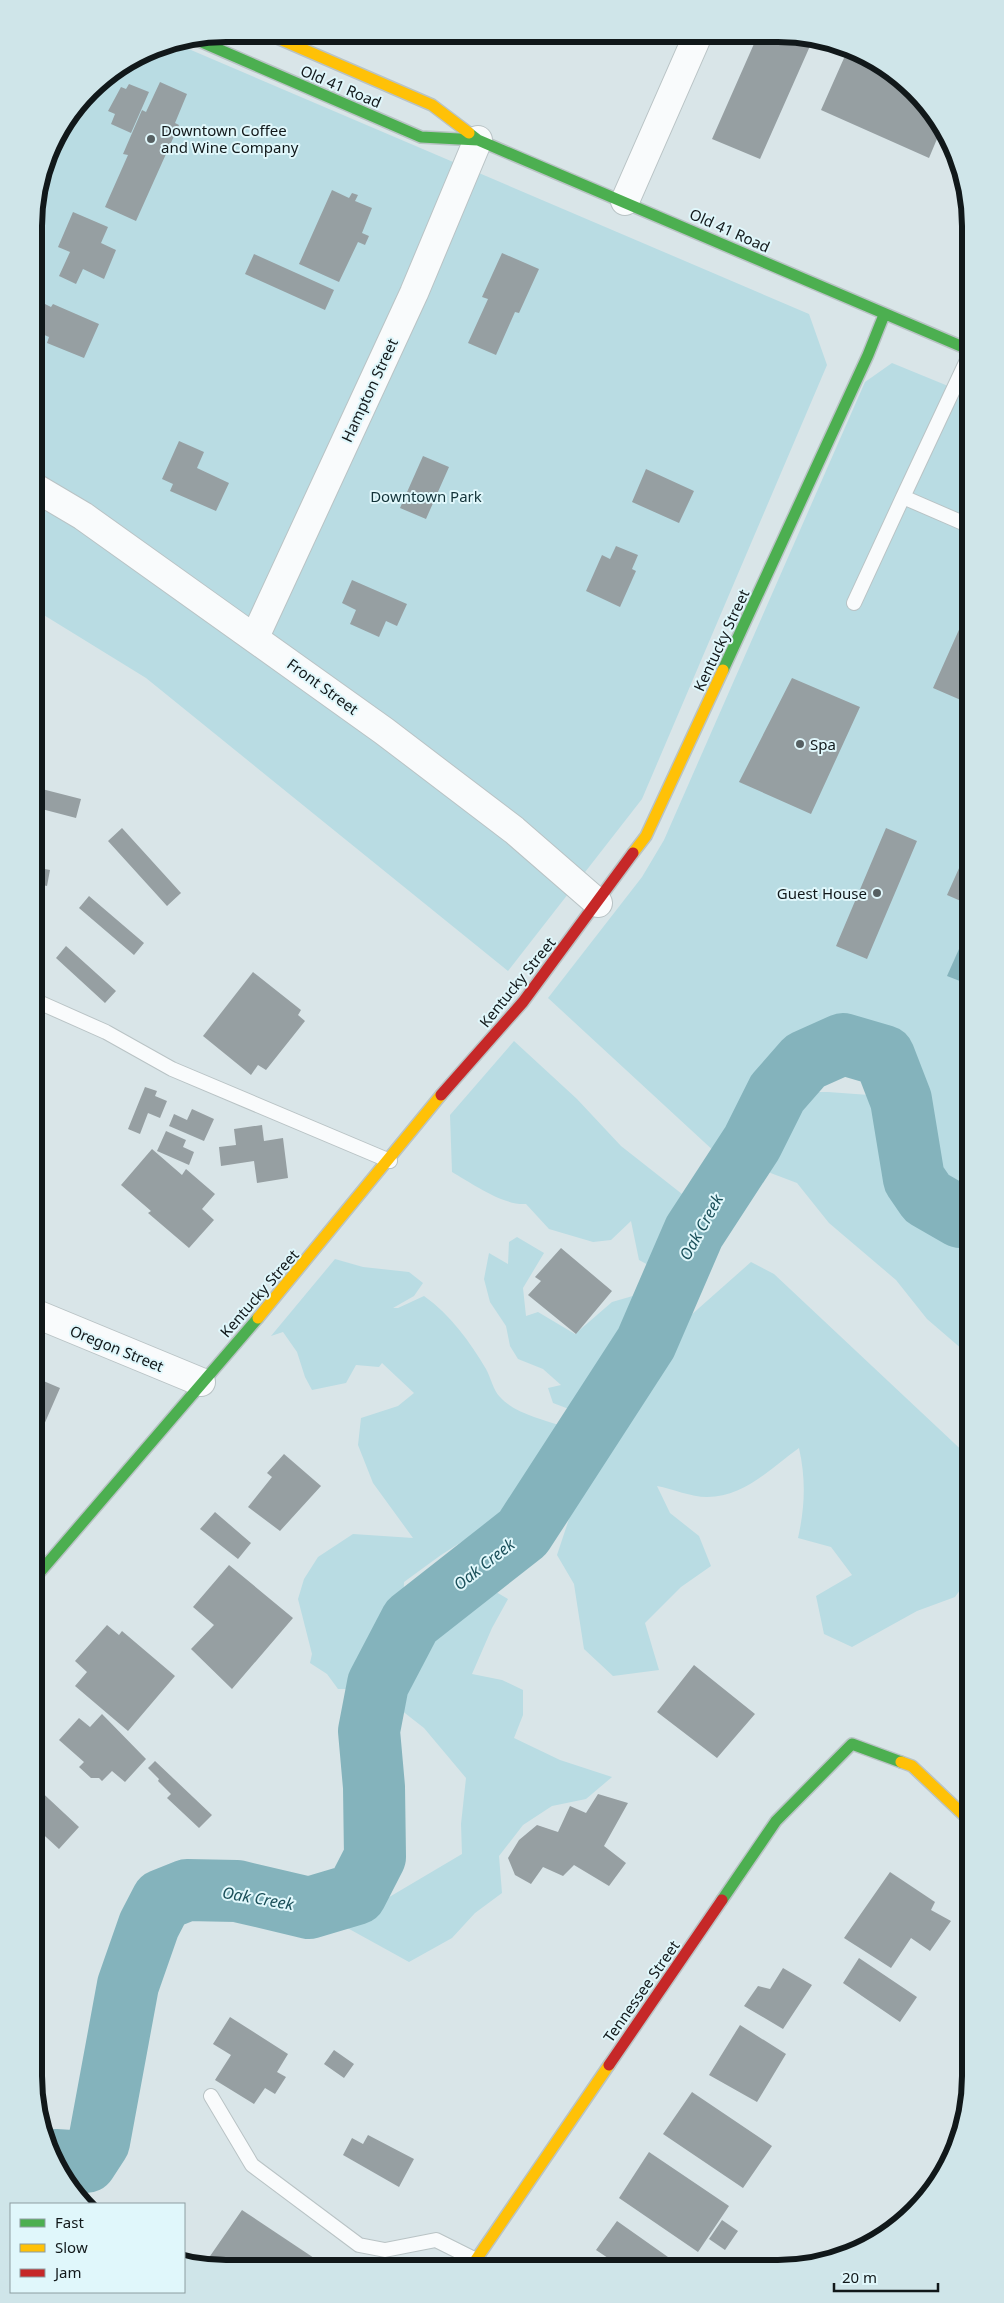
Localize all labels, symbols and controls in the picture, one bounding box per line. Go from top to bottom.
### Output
street label: Old 41 Road [298,60,384,112]
place label: Downtown Coffee and Wine Company [161,120,299,157]
marker: Downtown Coffee and Wine Company [145,133,157,145]
street label: Old 41 Road [687,203,773,257]
street label: Hampton Street [336,334,402,445]
park label: Downtown Park [370,486,482,506]
street label: Kentucky Street [689,585,754,694]
street label: Front Street [283,653,363,719]
place label: Spa [810,734,836,754]
marker: Spa [794,738,806,750]
place label: Guest House [777,883,867,903]
marker: Guest House [871,887,883,899]
street label: Kentucky Street [475,932,560,1031]
water label: Oak Creek [674,1189,729,1264]
street label: Kentucky Street [215,1244,303,1341]
street label: Oregon Street [67,1320,167,1376]
water label: Oak Creek [449,1532,520,1595]
water label: Oak Creek [221,1881,296,1915]
street label: Tennessee Street [598,1936,684,2046]
legend [10,2203,185,2293]
text: Fast [55,2212,84,2232]
text: Slow [55,2237,88,2257]
scale bar [834,2260,938,2292]
text: Jam [53,2262,82,2282]
text: 20 m [842,2267,877,2287]

